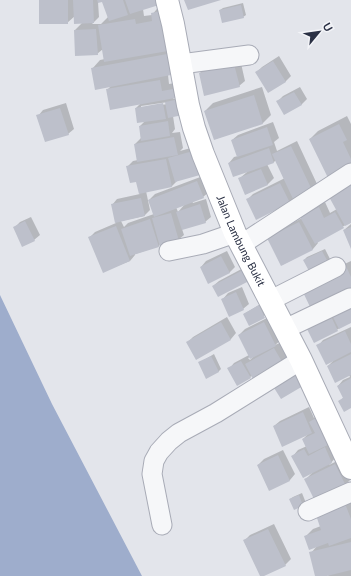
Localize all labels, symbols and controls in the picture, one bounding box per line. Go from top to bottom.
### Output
north arrow [299,12,339,52]
text: U [321,20,336,34]
street label: Jalan Lambung Bukit [214,193,268,288]

